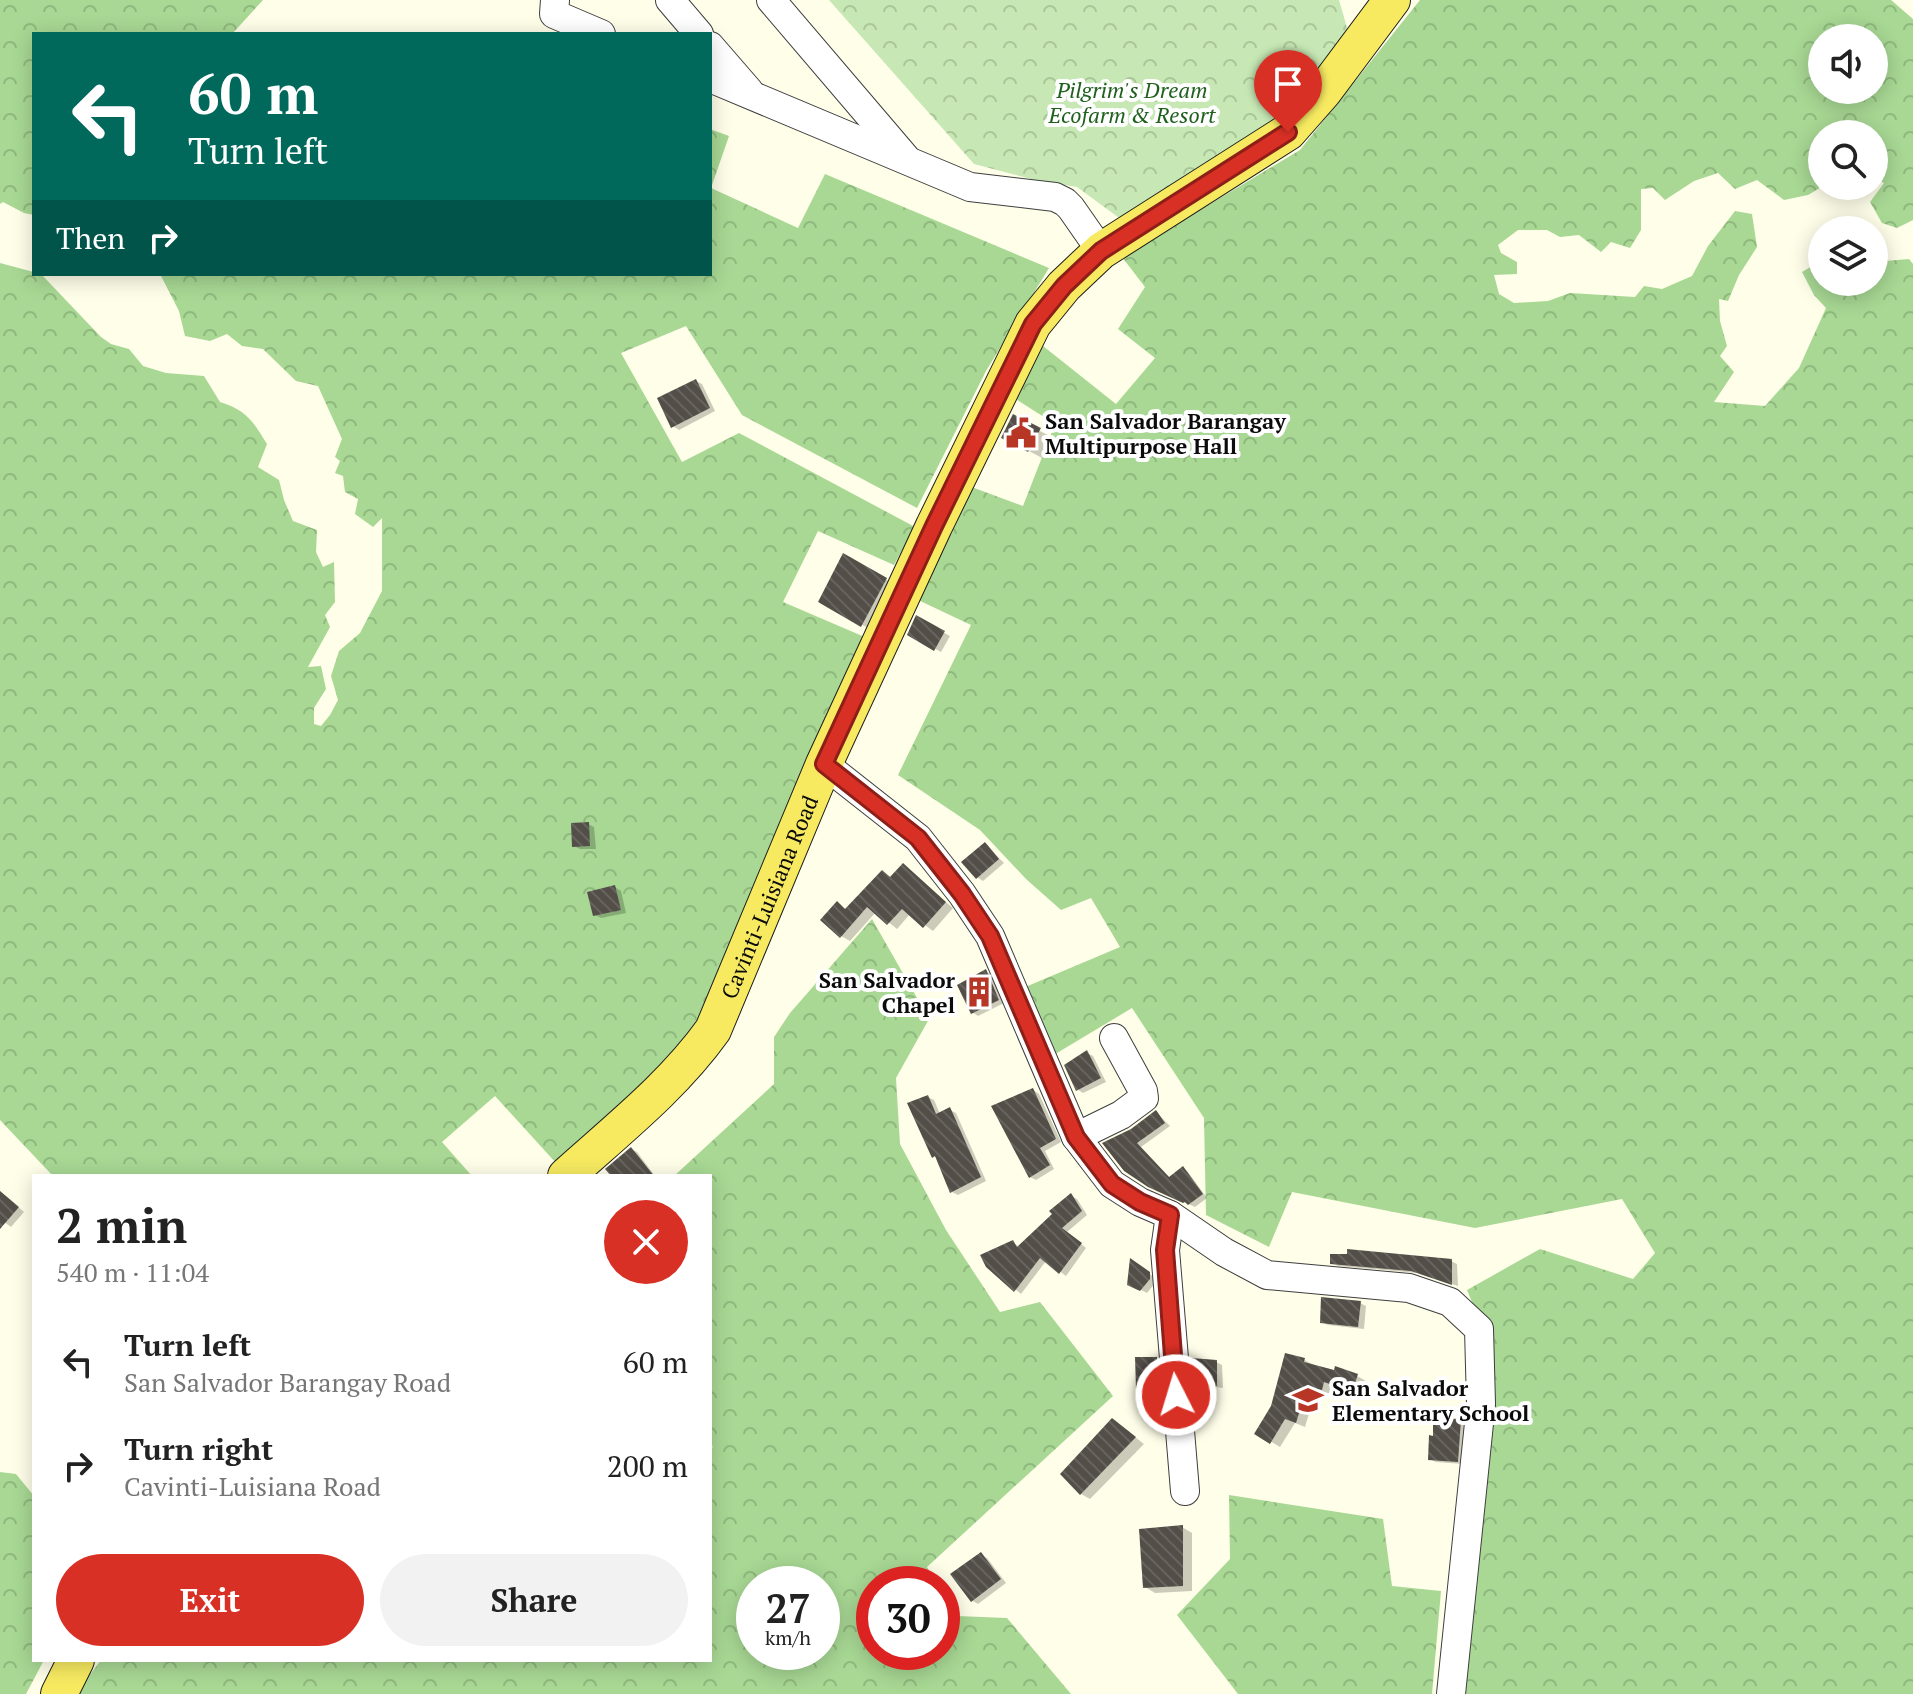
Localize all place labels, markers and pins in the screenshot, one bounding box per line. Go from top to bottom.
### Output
pin [1254,50,1322,132]
place label: San Salvador Barangay Multipurpose Hall [1045,406,1286,460]
public building icon: San Salvador Barangay Multipurpose Hall [1004,416,1038,450]
place label: San Salvador Chapel [819,965,956,1019]
building icon: San Salvador Chapel [962,975,996,1009]
place label: San Salvador Elementary School [1332,1373,1529,1427]
school or university icon: San Salvador Elementary School [1291,1383,1325,1417]

